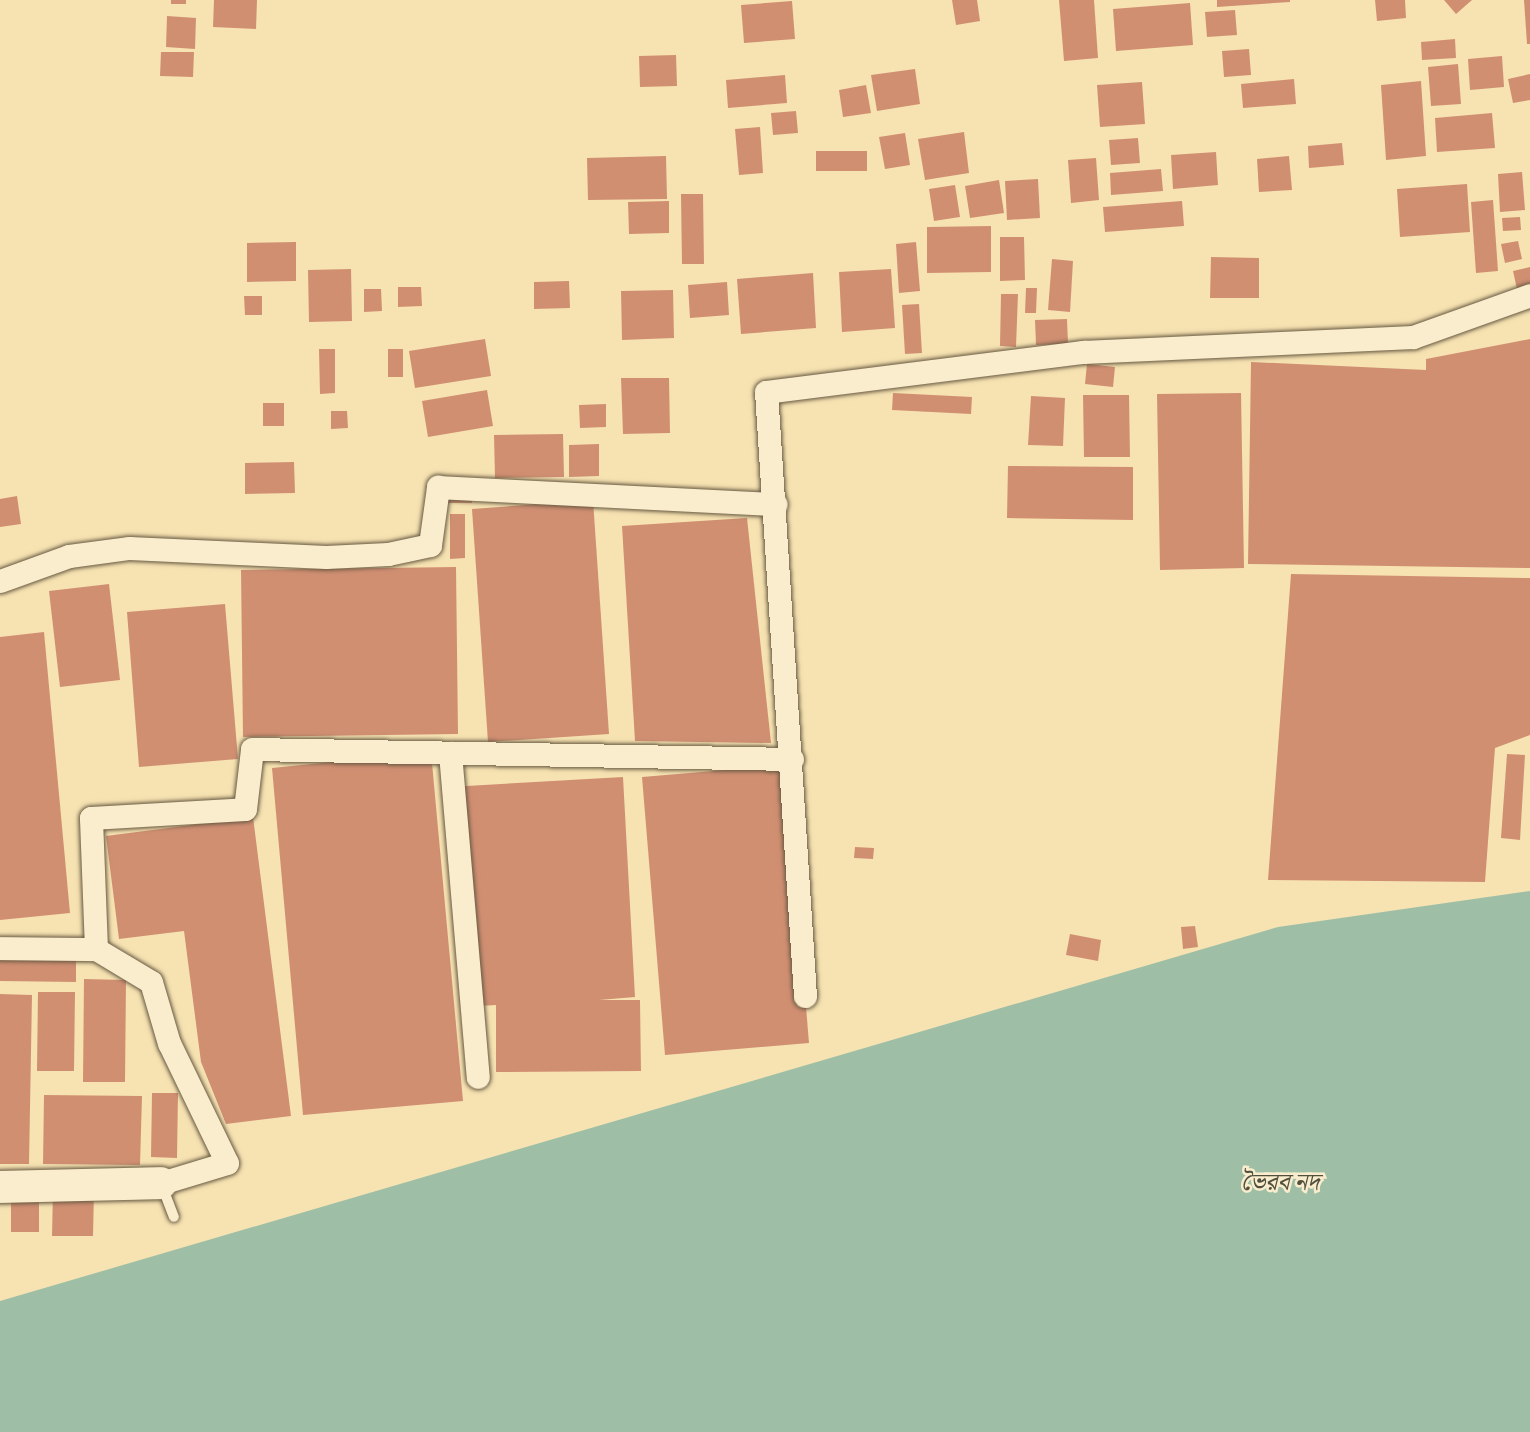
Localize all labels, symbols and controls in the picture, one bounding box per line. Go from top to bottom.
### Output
water label: ভৈরব নদ [1241,1170,1319,1198]

